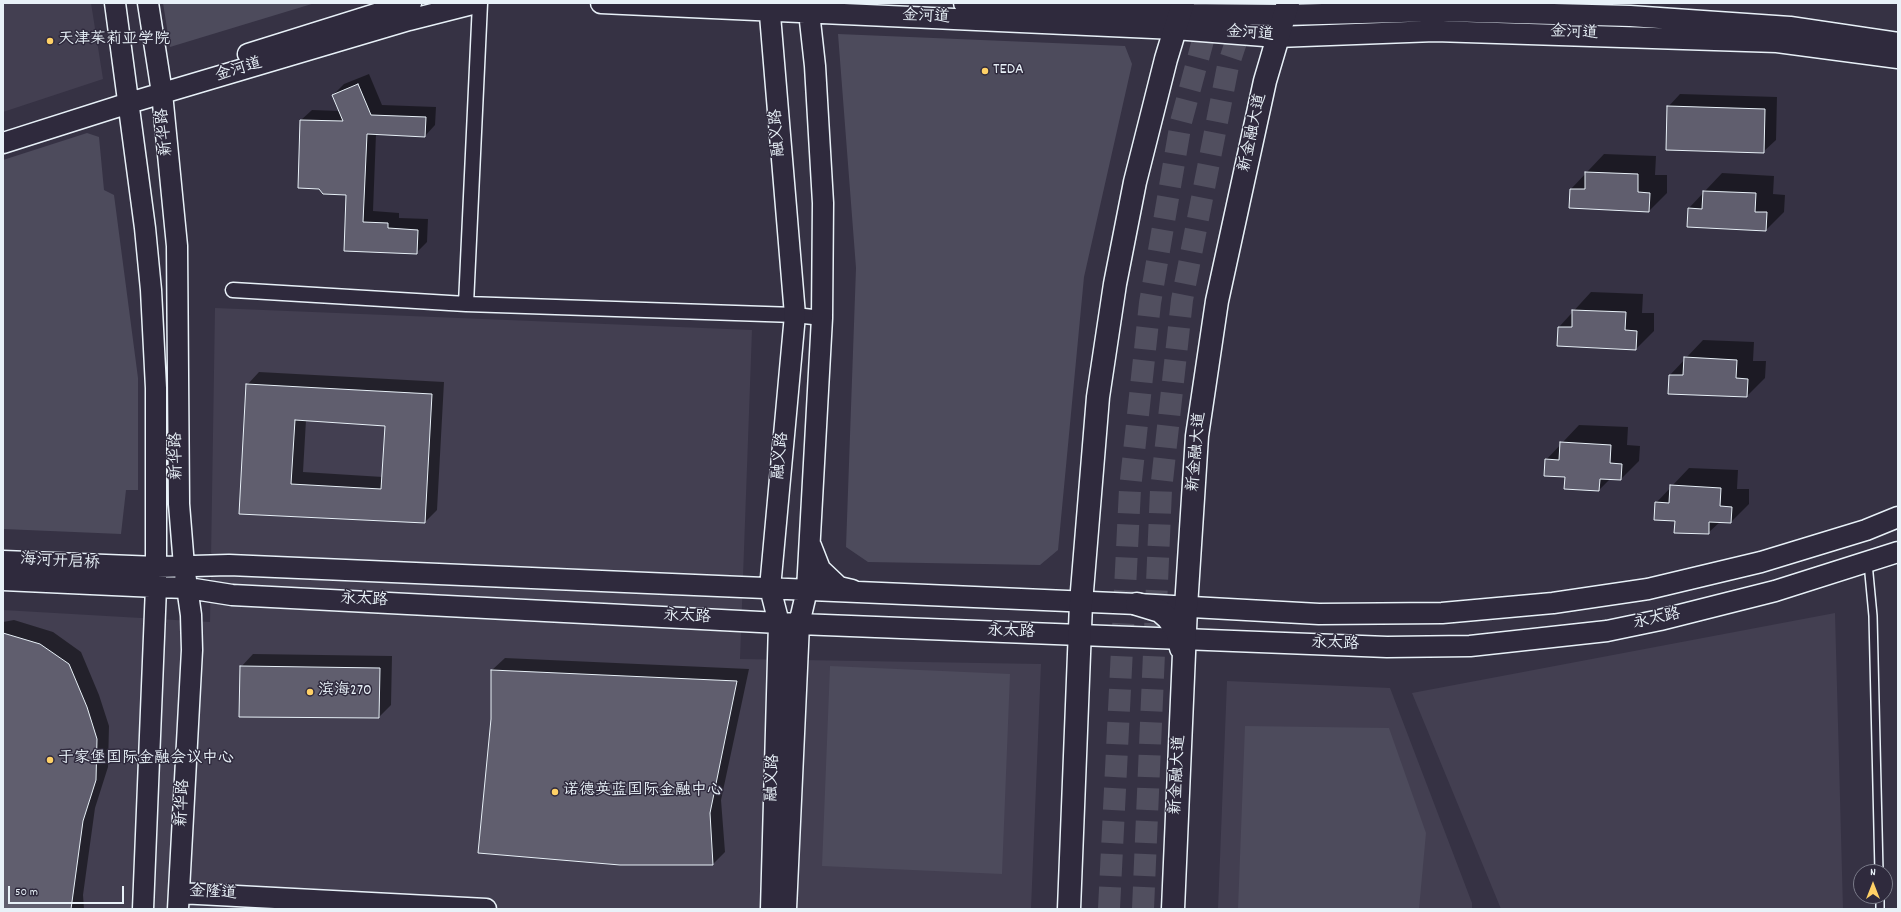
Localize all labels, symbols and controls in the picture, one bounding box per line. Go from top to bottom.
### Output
street label: 金河道 [902,7,950,29]
street label: 金河道 [1225,24,1275,46]
street label: 金河道 [1550,24,1598,44]
place label: 天津茱莉亚学院 [58,31,170,51]
marker: 天津茱莉亚学院 [45,36,55,46]
street label: 金河道 [213,55,265,87]
place label: TEDA [993,61,1024,81]
marker: TEDA [980,66,990,76]
street label: 新金融大道 [1236,92,1272,174]
street label: 新华路 [154,107,178,157]
street label: 融义路 [768,108,790,158]
street label: 新金融大道 [1185,411,1211,493]
street label: 融义路 [770,431,794,481]
street label: 新华路 [168,432,188,480]
street label: 海河开启桥 [20,551,100,575]
street label: 永太路 [340,590,388,612]
street label: 永太路 [1632,606,1682,634]
street label: 永太路 [663,607,711,629]
street label: 永太路 [987,623,1035,643]
street label: 永太路 [1311,635,1359,655]
place label: 滨海270 [318,682,372,702]
marker: 滨海270 [305,687,315,697]
street label: 新金融大道 [1167,735,1191,815]
place label: 于家堡国际金融会议中心 [58,750,234,770]
street label: 融义路 [764,754,784,802]
marker: 于家堡国际金融会议中心 [45,755,55,765]
street label: 新华路 [173,779,195,827]
place label: 诺德英蓝国际金融中心 [563,782,723,802]
marker: 诺德英蓝国际金融中心 [550,787,560,797]
north arrow [1853,864,1893,904]
text: N [1870,865,1876,881]
scale bar [10,878,126,904]
street label: 金隆道 [189,883,237,905]
text: 50 m [15,884,38,901]

